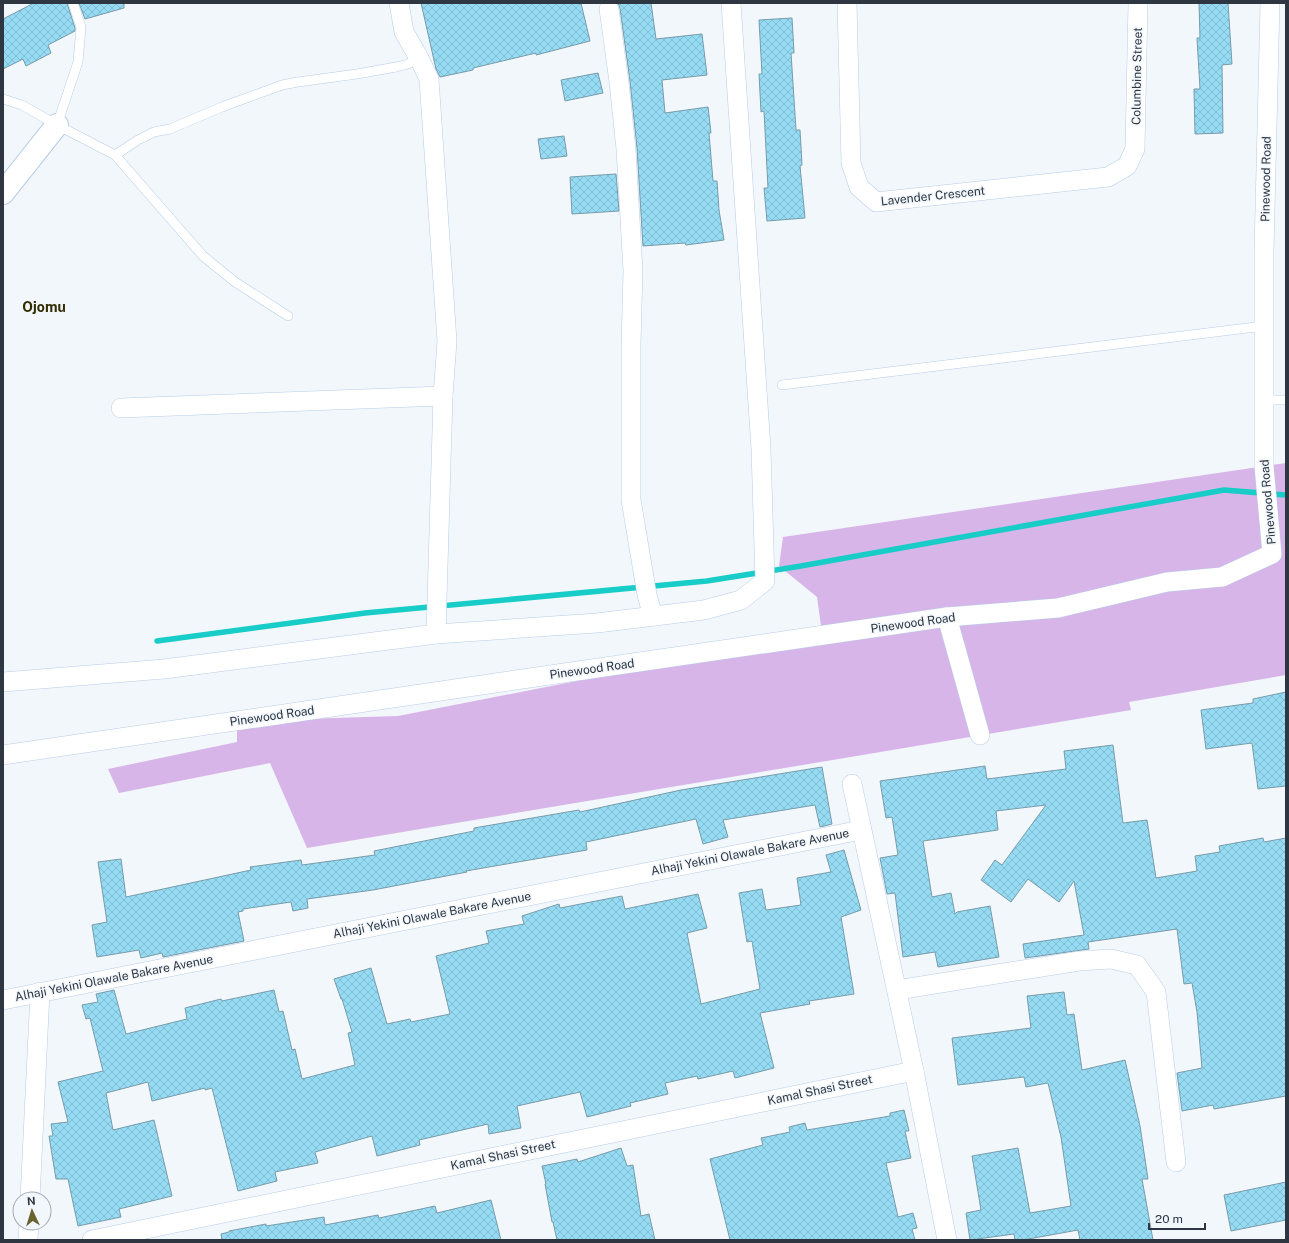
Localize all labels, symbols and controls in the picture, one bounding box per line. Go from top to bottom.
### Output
street label: Columbine Street [1129,27,1145,125]
street label: Pinewood Road [1258,136,1274,222]
street label: Lavender Crescent [880,184,986,208]
district label: Ojomu [22,299,66,315]
street label: Pinewood Road [1257,459,1279,545]
street label: Pinewood Road [870,610,956,636]
street label: Pinewood Road [549,656,635,682]
street label: Pinewood Road [229,703,315,729]
street label: Alhaji Yekini Olawale Bakare Avenue [650,826,850,878]
street label: Alhaji Yekini Olawale Bakare Avenue [332,889,532,941]
street label: Alhaji Yekini Olawale Bakare Avenue [14,952,214,1004]
street label: Kamal Shasi Street [766,1072,874,1108]
street label: Kamal Shasi Street [449,1137,557,1173]
north arrow [12,1191,52,1231]
text: N [27,1195,36,1207]
scale bar [1149,1205,1205,1231]
text: 20 m [1155,1212,1183,1226]

